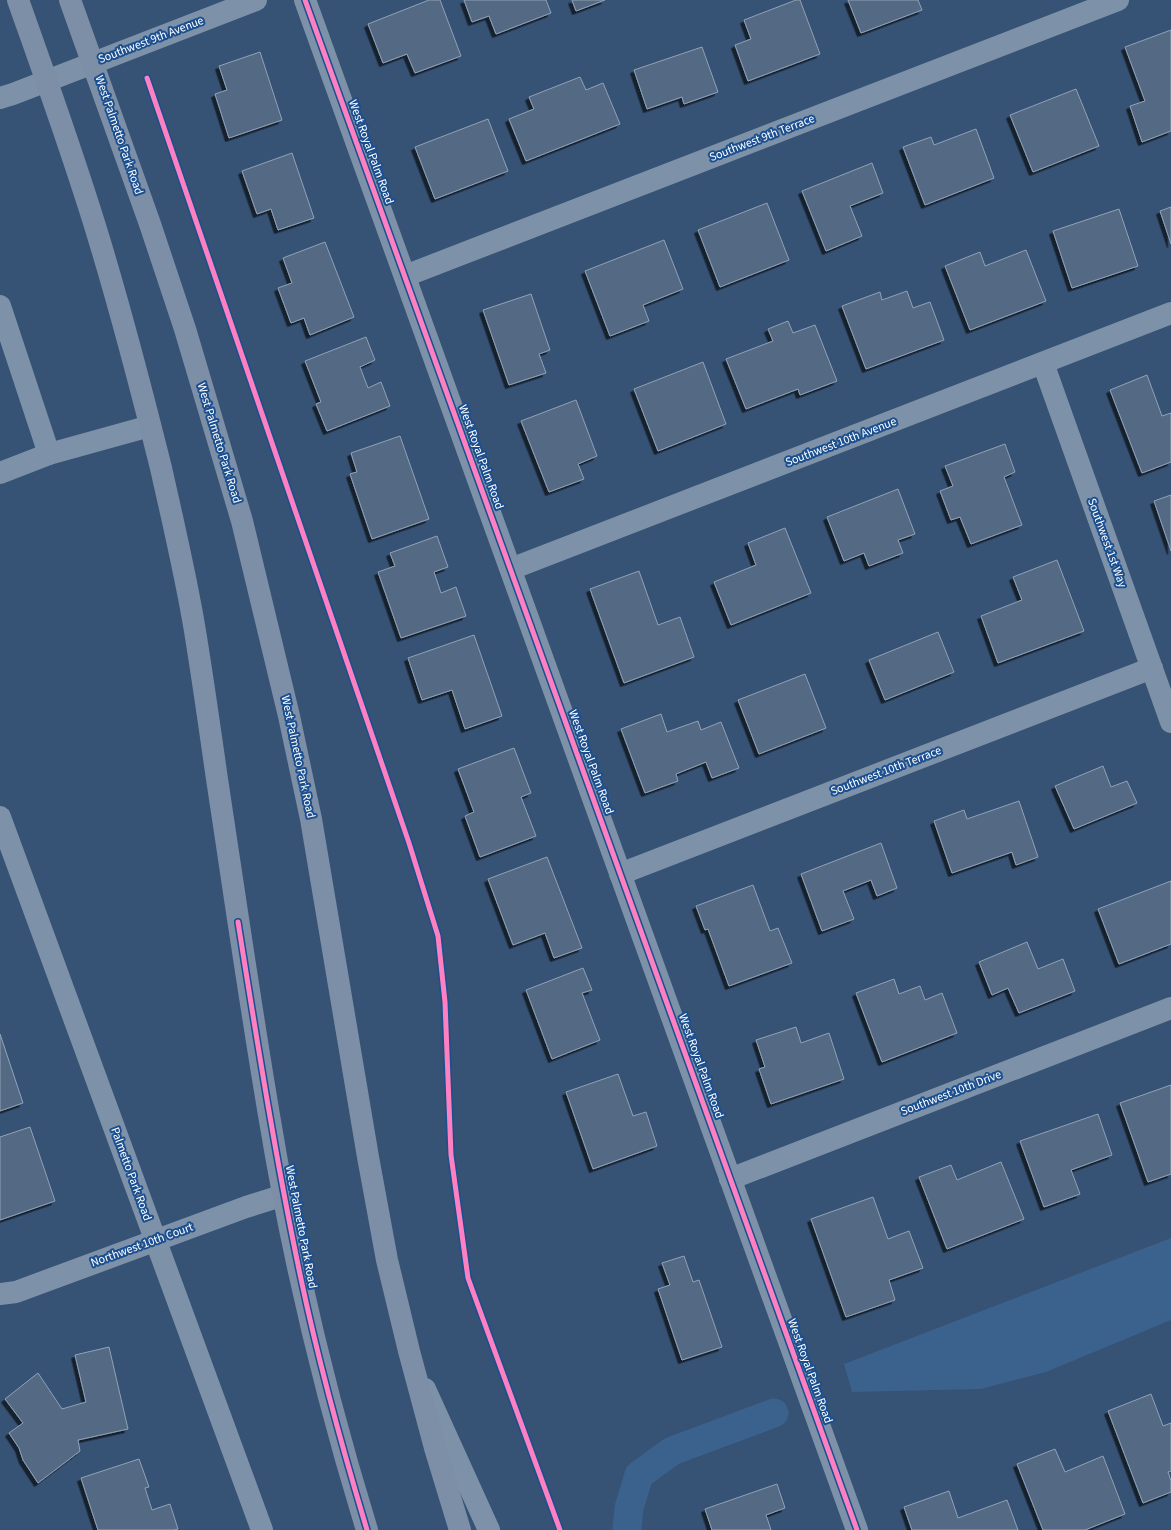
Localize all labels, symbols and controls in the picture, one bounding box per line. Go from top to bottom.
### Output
street label: Southwest 9th Avenue [96,12,206,68]
street label: West Palmetto Park Road [91,73,147,197]
street label: West Royal Palm Road [344,97,398,207]
street label: Southwest 9th Terrace [707,110,817,166]
street label: West Palmetto Park Road [193,381,245,505]
street label: West Royal Palm Road [454,402,508,512]
street label: Southwest 10th Avenue [783,413,899,471]
street label: Southwest 1st Way [1083,496,1131,590]
street label: West Palmetto Park Road [277,694,319,820]
street label: West Royal Palm Road [564,707,618,817]
street label: Southwest 10th Terrace [828,742,944,800]
street label: West Royal Palm Road [674,1011,728,1121]
street label: Southwest 10th Drive [898,1066,1004,1120]
street label: Palmetto Park Road [106,1125,156,1223]
street label: West Palmetto Park Road [281,1164,321,1290]
street label: Northwest 10th Court [88,1219,196,1271]
street label: West Royal Palm Road [783,1316,837,1426]

